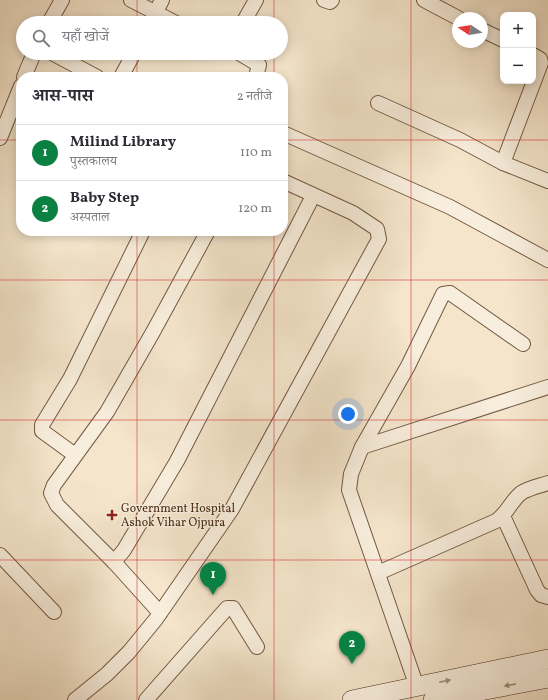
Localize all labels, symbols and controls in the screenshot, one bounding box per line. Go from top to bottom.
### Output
north arrow [452,12,488,48]
map controls [500,12,536,84]
button: + [500,12,536,48]
search box [16,16,288,60]
icon: search [30,27,52,49]
text: यहाँ खोजें [62,27,109,48]
button: − [500,48,536,84]
text: आस-पास [32,85,93,108]
text: 2 नतीजे [237,88,272,106]
text: Milind Library [70,132,176,153]
text: 1 [42,144,48,162]
text: 110 m [240,144,272,162]
text: पुस्तकालय [70,153,117,171]
text: Baby Step [70,188,139,209]
text: 2 [42,200,48,218]
text: 120 m [238,200,272,218]
text: अस्पताल [70,209,110,227]
your location [338,404,358,424]
place label: Government Hospital Ashok Vihar Ojpura [121,501,235,531]
marker: Government Hospital Ashok Vihar Ojpura [106,509,118,521]
pin: 1 [200,562,226,595]
pin: 2 [339,631,365,664]
one-way arrow [439,678,452,684]
one-way arrow [504,682,516,688]

